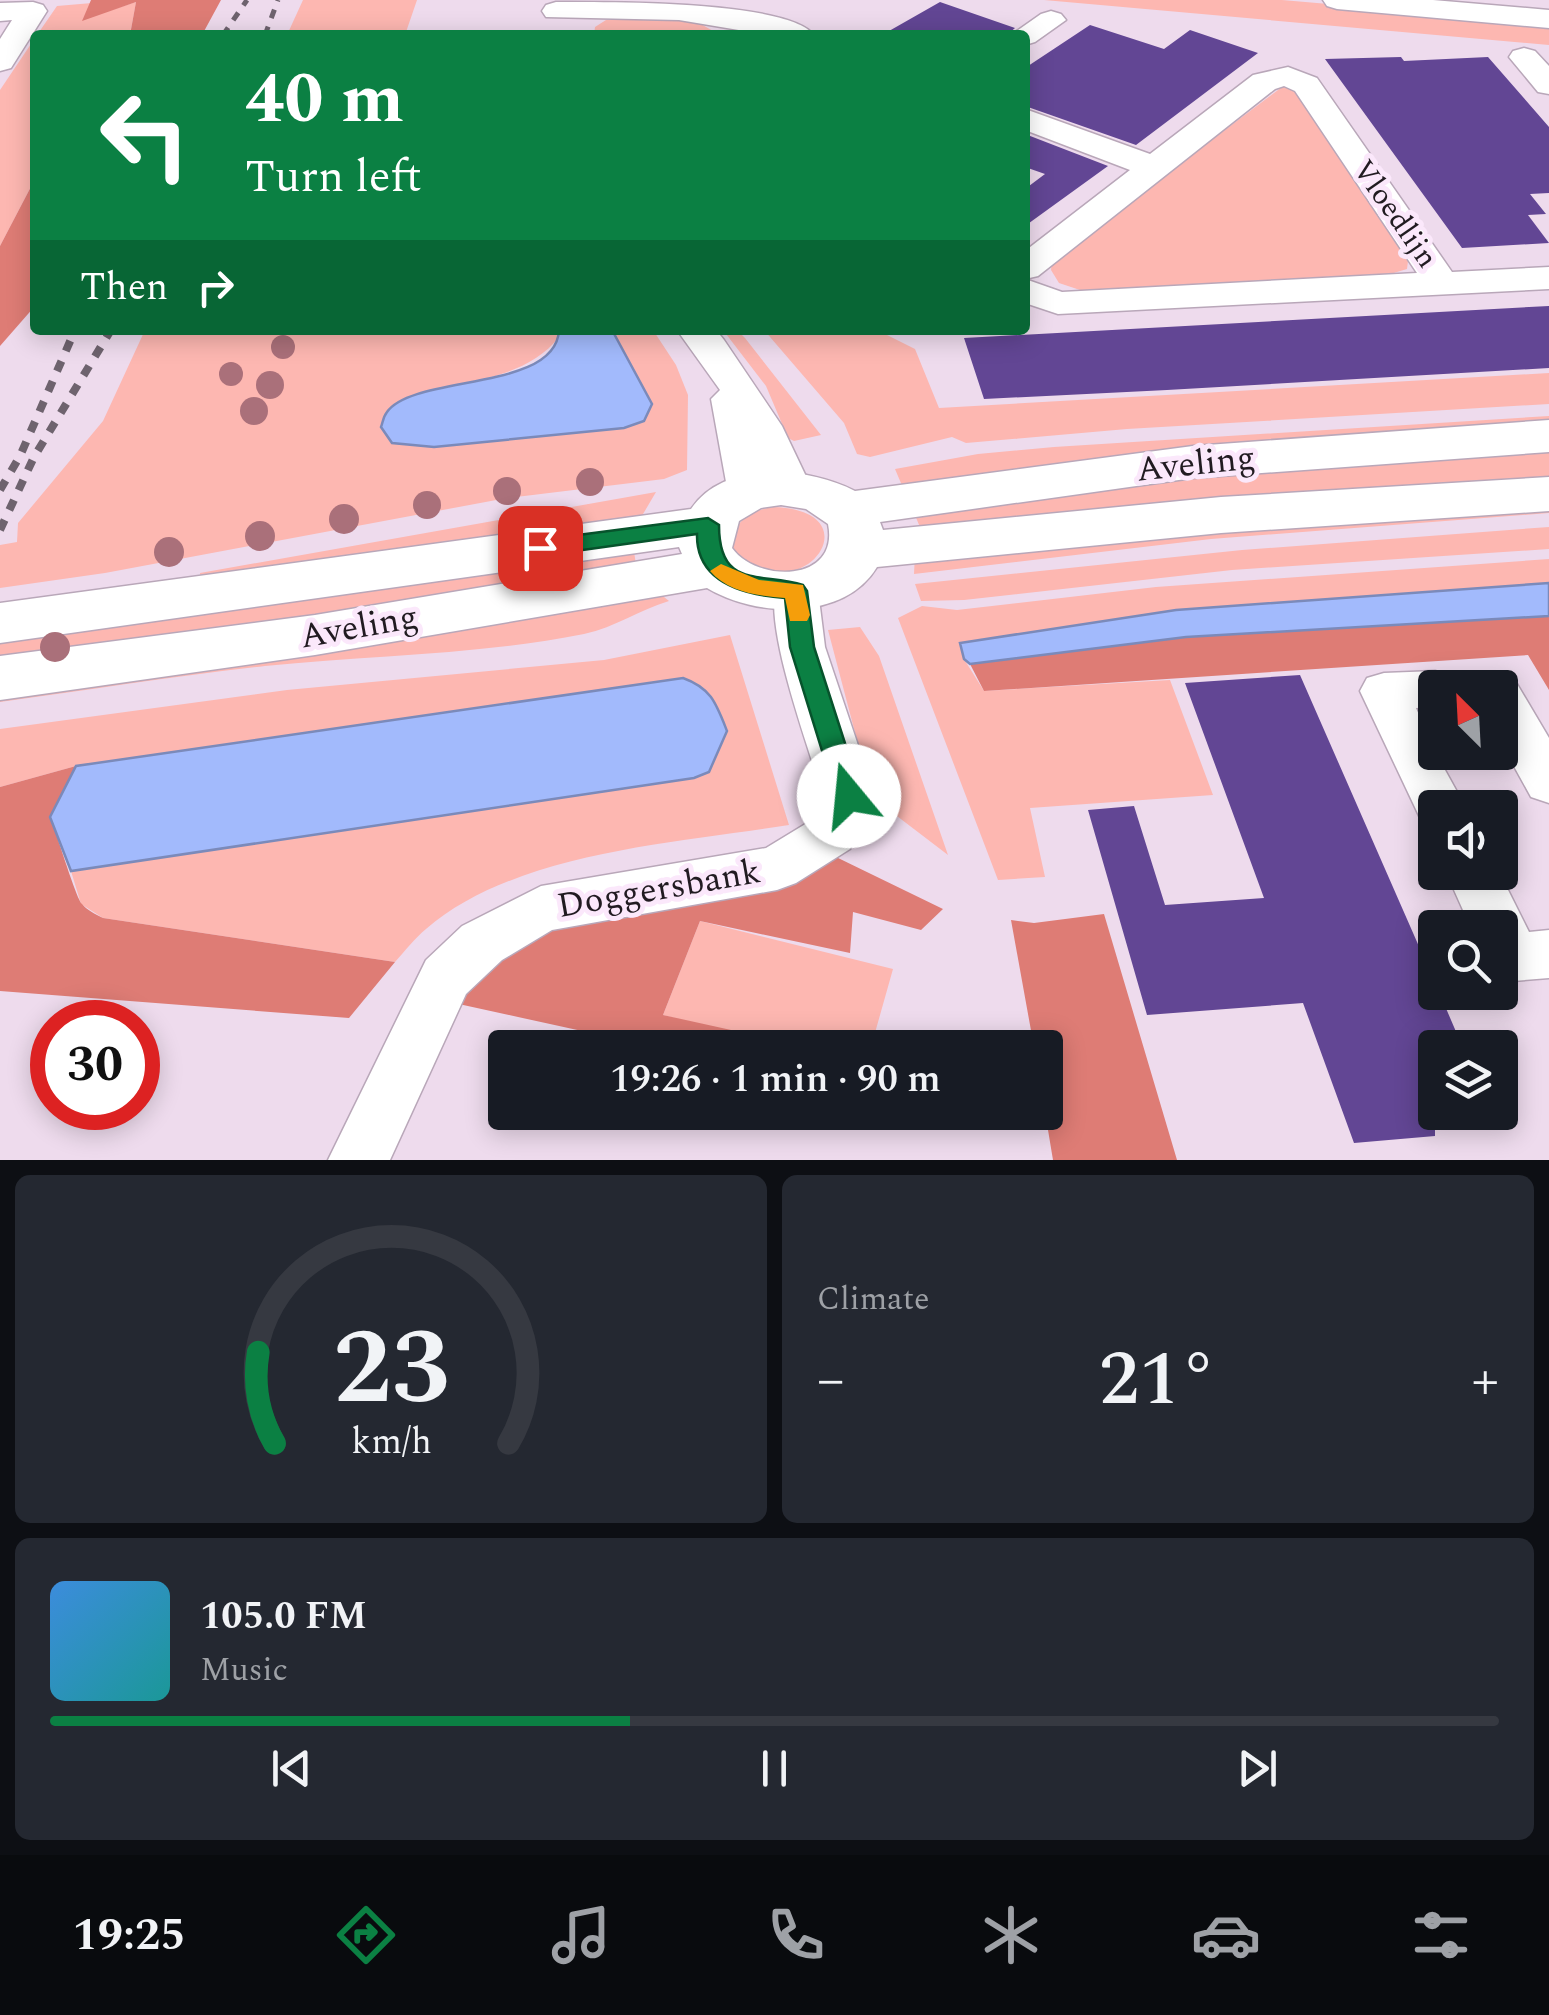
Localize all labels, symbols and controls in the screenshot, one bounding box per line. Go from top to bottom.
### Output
text: 40 m [245,47,404,153]
icon: left [80,70,210,200]
text: Turn left [245,143,422,212]
street label: Vloedlijn [1341,150,1449,278]
text: Then [80,259,168,317]
icon: right [188,260,243,315]
street label: Aveling [1134,431,1258,497]
pin [498,506,583,591]
icon: arrive [513,521,568,576]
street label: Aveling [296,591,422,663]
north arrow [1418,670,1518,770]
map controls [1418,670,1518,1130]
position arrow [797,744,901,848]
button: sound [1418,790,1518,890]
street label: Doggersbank [553,845,765,933]
button: search [1418,910,1518,1010]
speed limit sign: 30 [30,1000,160,1130]
button: layers [1418,1030,1518,1130]
text: 19:26 · 1 min · 90 m [610,1051,941,1109]
text: Climate [817,1275,929,1324]
text: 23 [333,1291,449,1449]
text: 21° [1099,1324,1217,1438]
text: − [817,1339,845,1422]
text: + [1471,1339,1499,1422]
text: km/h [351,1415,431,1470]
text: 105.0 FM [200,1588,367,1646]
text: Music [200,1646,288,1695]
icon: previous [264,1741,319,1796]
icon: pause [747,1741,802,1796]
icon: next [1230,1741,1285,1796]
icon: directions [331,1900,401,1970]
icon: music [546,1900,616,1970]
icon: phone [761,1900,831,1970]
icon: climate [976,1900,1046,1970]
icon: car [1191,1900,1261,1970]
icon: filters [1406,1900,1476,1970]
text: 19:25 [73,1901,186,1970]

